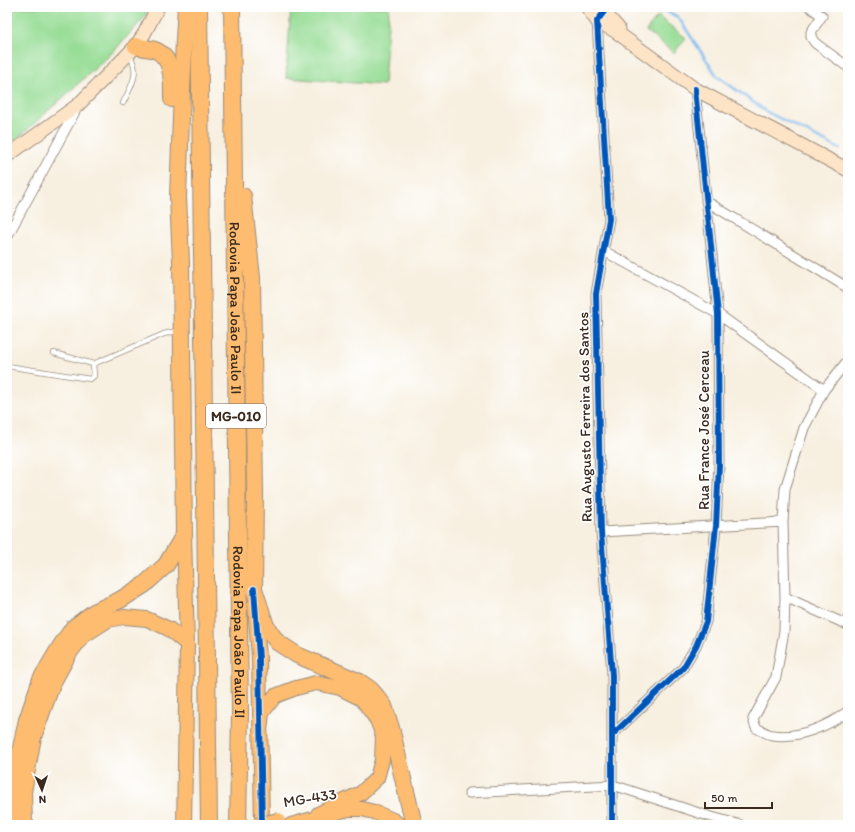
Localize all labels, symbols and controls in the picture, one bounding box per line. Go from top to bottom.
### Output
street label: Rodovia Papa João Paulo II [225,222,245,394]
street label: Rua Augusto Ferreira dos Santos [574,311,596,522]
street label: Rua France José Cerceau [695,349,713,510]
road number: MG-010 [206,404,266,428]
street label: Rodovia Papa João Paulo II [229,545,249,718]
north arrow [22,770,62,810]
scale bar [705,784,772,810]
street label: MG-433 [282,785,338,811]
text: 50 m [711,791,737,805]
text: N [38,793,47,806]

